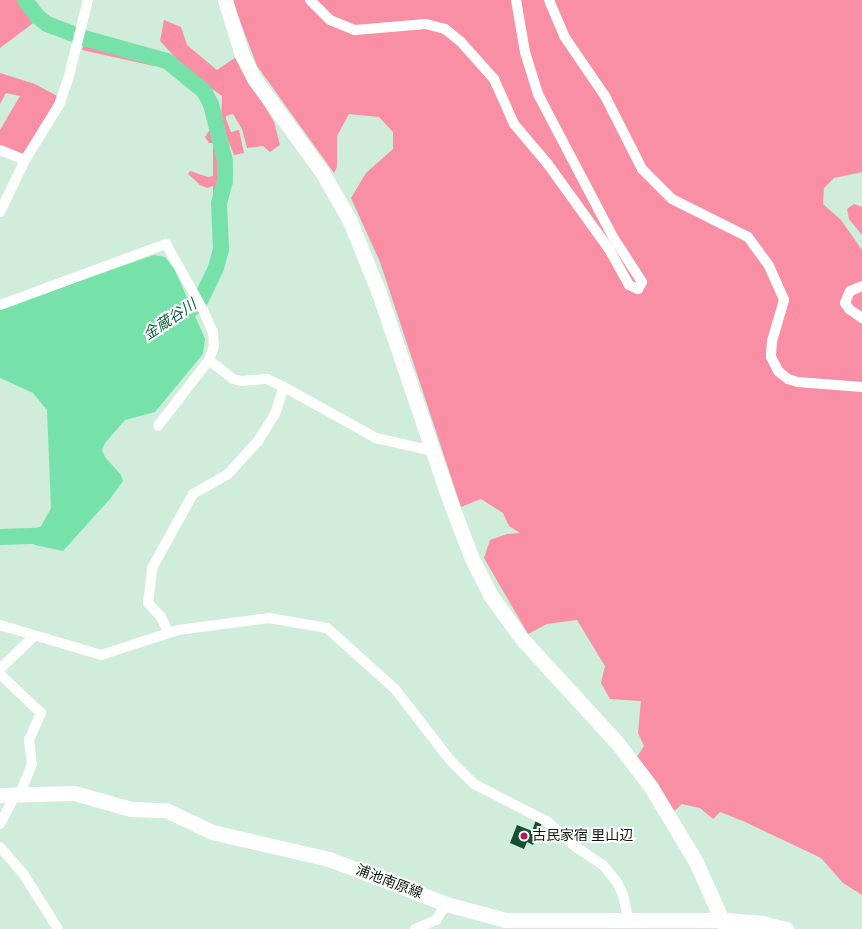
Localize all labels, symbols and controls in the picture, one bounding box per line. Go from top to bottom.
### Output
water label: 金蔵谷川 [140,296,200,344]
place label: 古民家宿 里山辺 [532,828,633,844]
marker: 古民家宿 里山辺 [519,831,529,841]
street label: 浦池南原線 [353,862,425,902]

